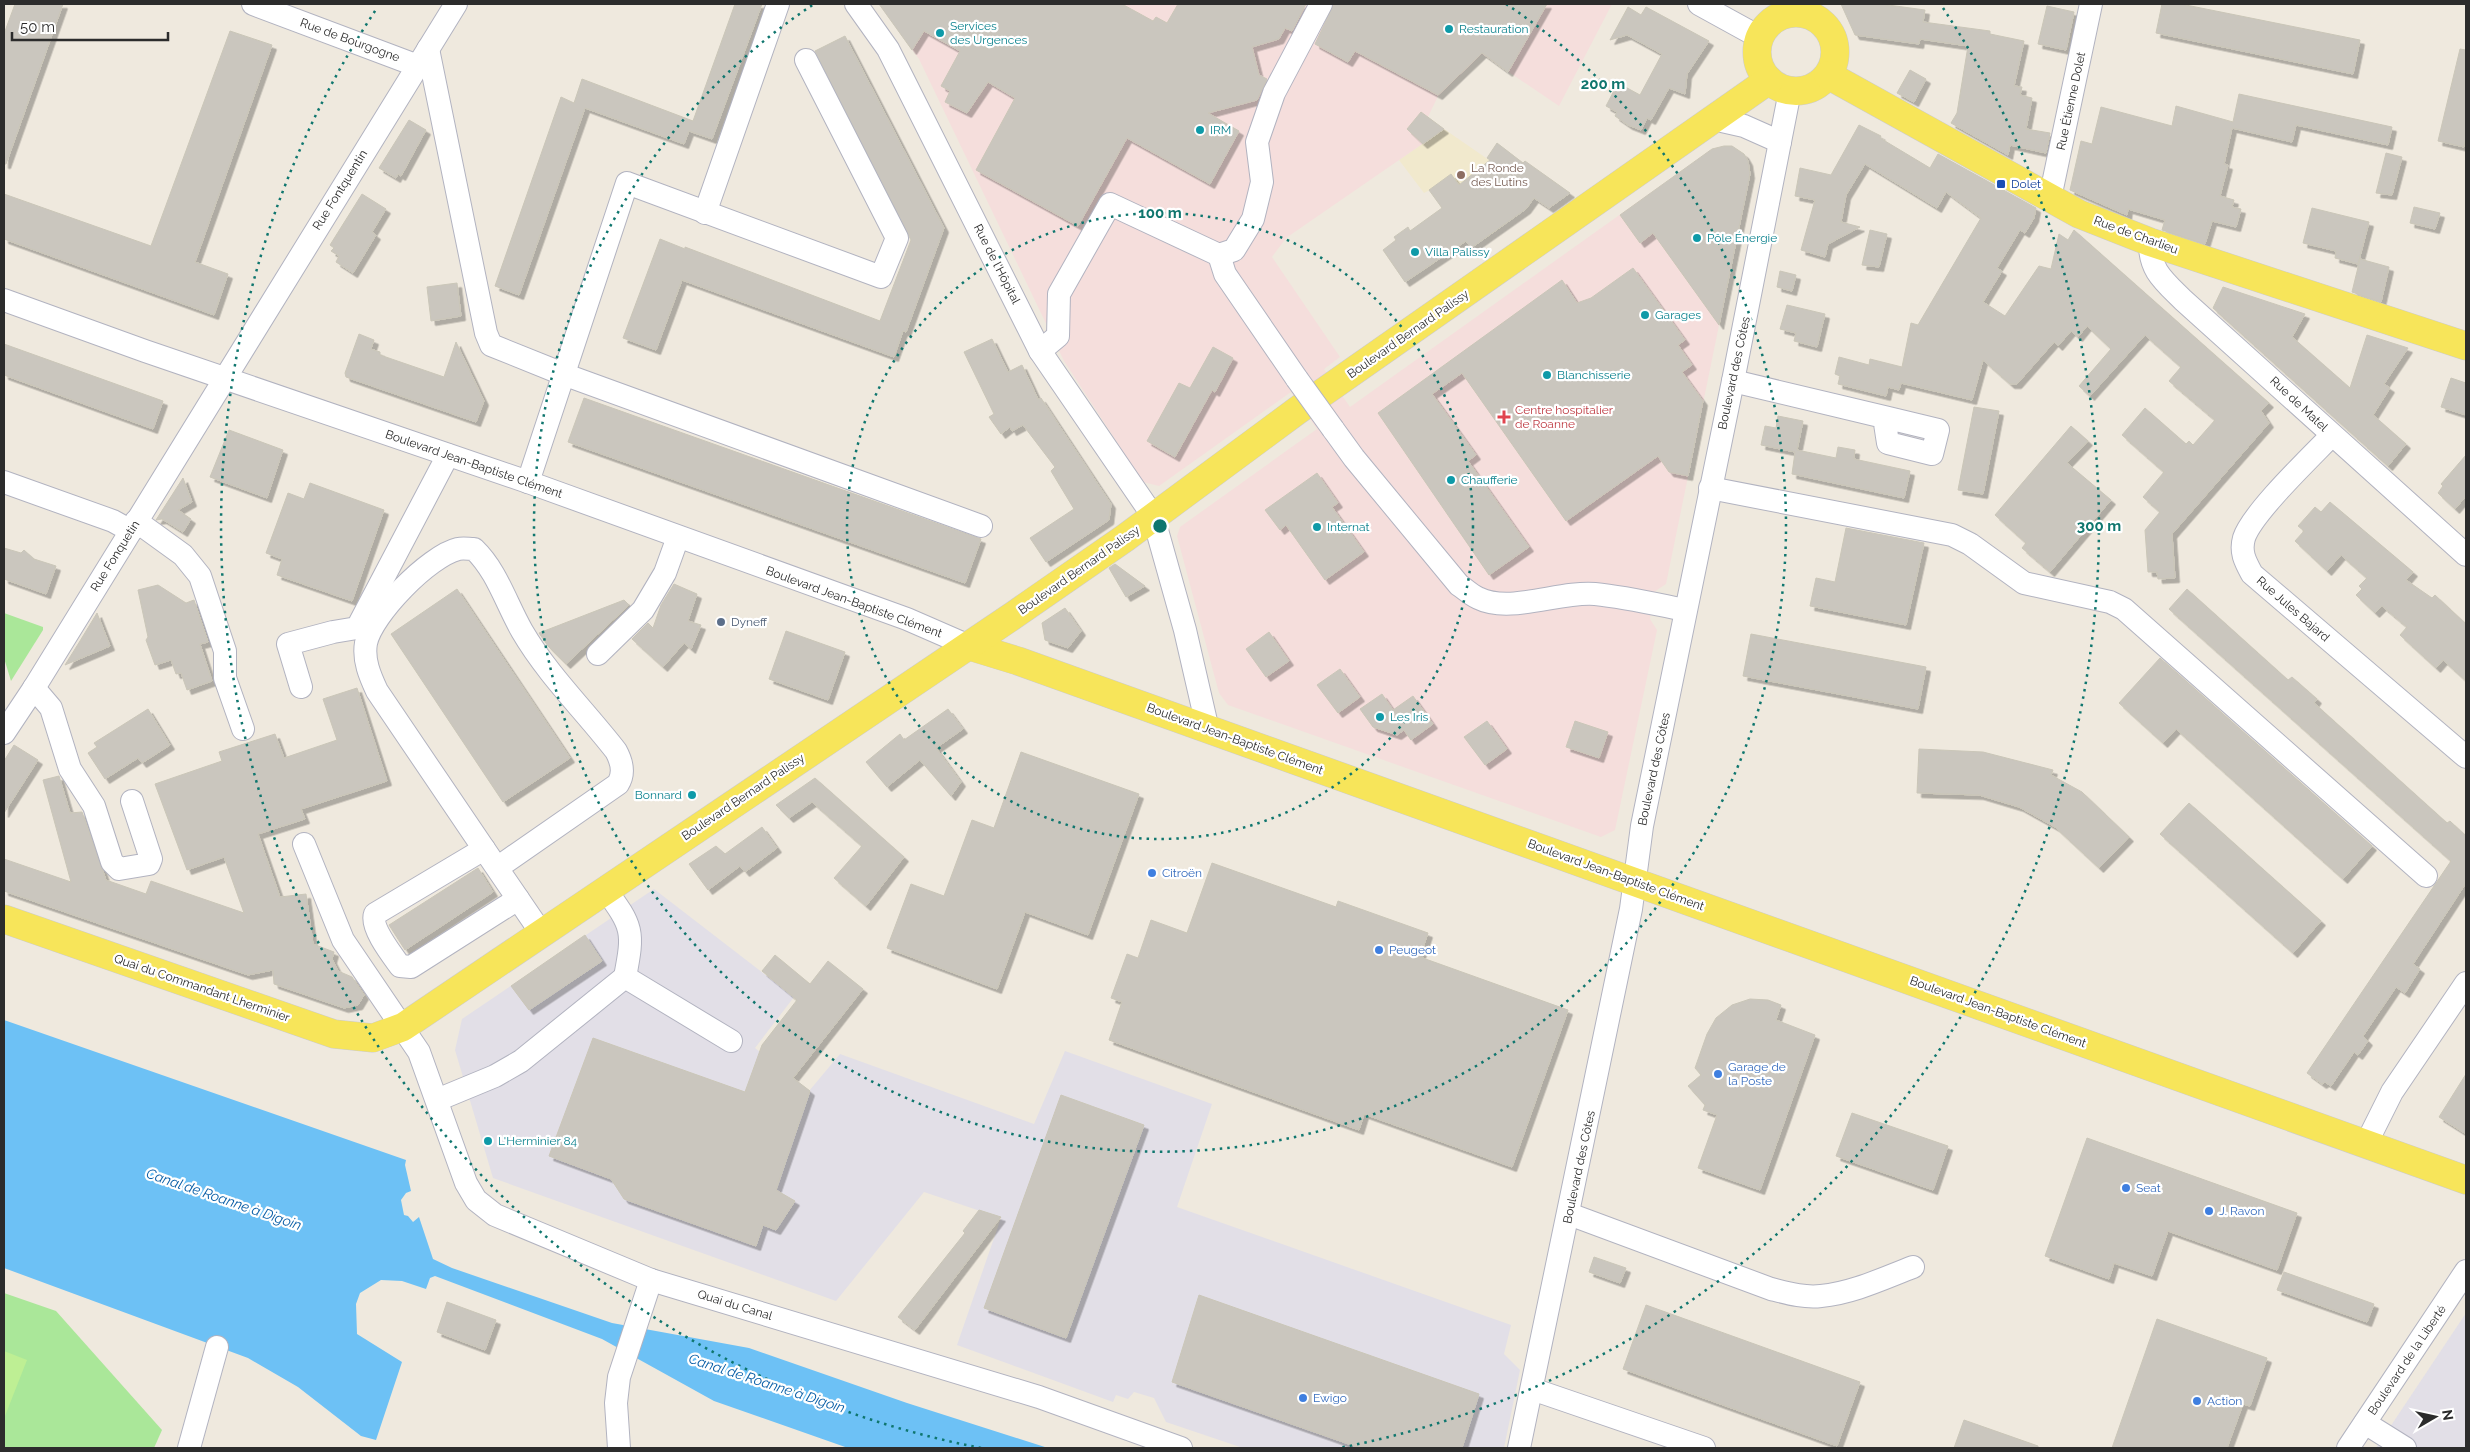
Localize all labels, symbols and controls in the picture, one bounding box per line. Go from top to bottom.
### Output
scale bar [12,10,169,42]
street label: Rue de Bourgogne [298,15,402,65]
text: 50 m [20,18,55,36]
place label: Services des Urgences [950,19,1027,47]
place label: Restauration [1459,22,1529,36]
marker: Restauration [1443,23,1455,35]
marker: Services des Urgences [934,27,946,39]
street label: Rue Étienne Dolet [2054,51,2088,151]
text: 200 m [1581,75,1625,93]
place label: IRM [1210,123,1231,137]
marker: IRM [1194,124,1206,136]
street label: Rue Fontquentin [310,147,370,233]
place label: La Ronde des Lutins [1471,161,1528,189]
marker: La Ronde des Lutins [1455,169,1467,181]
place label: Dolet [2011,177,2041,191]
marker: Dolet [1995,178,2007,190]
text: 100 m [1138,204,1182,222]
street label: Rue de Charlieu [2092,213,2180,257]
street label: Rue de l'Hôpital [971,222,1023,307]
place label: Pôle Énergie [1707,231,1777,245]
marker: Pôle Énergie [1691,232,1703,244]
place label: Villa Palissy [1425,245,1490,259]
marker: Villa Palissy [1409,246,1421,258]
street label: Boulevard Bernard Palissy [1345,286,1472,381]
place label: Garages [1655,308,1701,322]
marker: Garages [1639,309,1651,321]
street label: Boulevard des Côtes [1715,315,1753,431]
place label: Blanchisserie [1557,368,1631,382]
marker: Blanchisserie [1541,369,1553,381]
street label: Rue de Matel [2267,374,2331,435]
place label: Centre hospitalier de Roanne [1515,403,1614,431]
marker: Centre hospitalier de Roanne [1497,410,1511,424]
street label: Boulevard Jean-Baptiste Clément [383,427,565,501]
place label: Chaufferie [1461,473,1518,487]
marker: Chaufferie [1445,474,1457,486]
centre of rings [1151,517,1169,535]
text: 300 m [2077,517,2121,535]
street label: Rue Fonquetin [88,518,142,594]
place label: Internat [1327,520,1370,534]
marker: Internat [1311,521,1323,533]
street label: Boulevard Bernard Palissy [1016,522,1143,617]
street label: Boulevard Jean-Baptiste Clément [764,564,944,640]
street label: Rue Jules Bajard [2254,574,2332,644]
place label: Dyneff [731,615,768,629]
marker: Dyneff [715,616,727,628]
street label: Boulevard Jean-Baptiste Clément [1145,701,1325,777]
place label: Les Iris [1390,710,1429,724]
marker: Les Iris [1374,711,1386,723]
street label: Boulevard des Côtes [1635,711,1673,827]
street label: Boulevard Bernard Palissy [679,750,807,843]
place label: Bonnard [635,788,682,802]
marker: Bonnard [686,789,698,801]
street label: Boulevard Jean-Baptiste Clément [1526,837,1706,913]
place label: Citroën [1162,866,1202,880]
marker: Citroën [1146,867,1158,879]
place label: Peugeot [1389,943,1436,957]
marker: Peugeot [1373,944,1385,956]
street label: Quai du Commandant Lherminier [112,951,292,1025]
street label: Boulevard Jean-Baptiste Clément [1908,974,2088,1050]
place label: Garage de la Poste [1728,1060,1786,1088]
marker: Garage de la Poste [1712,1068,1724,1080]
street label: Boulevard des Côtes [1560,1109,1598,1225]
place label: L'Herminier 84 [498,1134,578,1148]
marker: L'Herminier 84 [482,1135,494,1147]
water label: Canal de Roanne à Digoin [144,1165,304,1233]
place label: Seat [2136,1181,2161,1195]
marker: Seat [2120,1182,2132,1194]
place label: J. Ravon [2219,1204,2264,1218]
marker: J. Ravon [2203,1205,2215,1217]
street label: Quai du Canal [696,1287,775,1323]
street label: Boulevard de la Liberté [2365,1302,2449,1418]
water label: Canal de Roanne à Digoin [687,1350,847,1416]
place label: Ewigo [1313,1391,1347,1405]
marker: Ewigo [1297,1392,1309,1404]
north arrow [2410,1392,2460,1442]
place label: Action [2207,1394,2242,1408]
marker: Action [2191,1395,2203,1407]
text: N [2439,1408,2457,1421]

